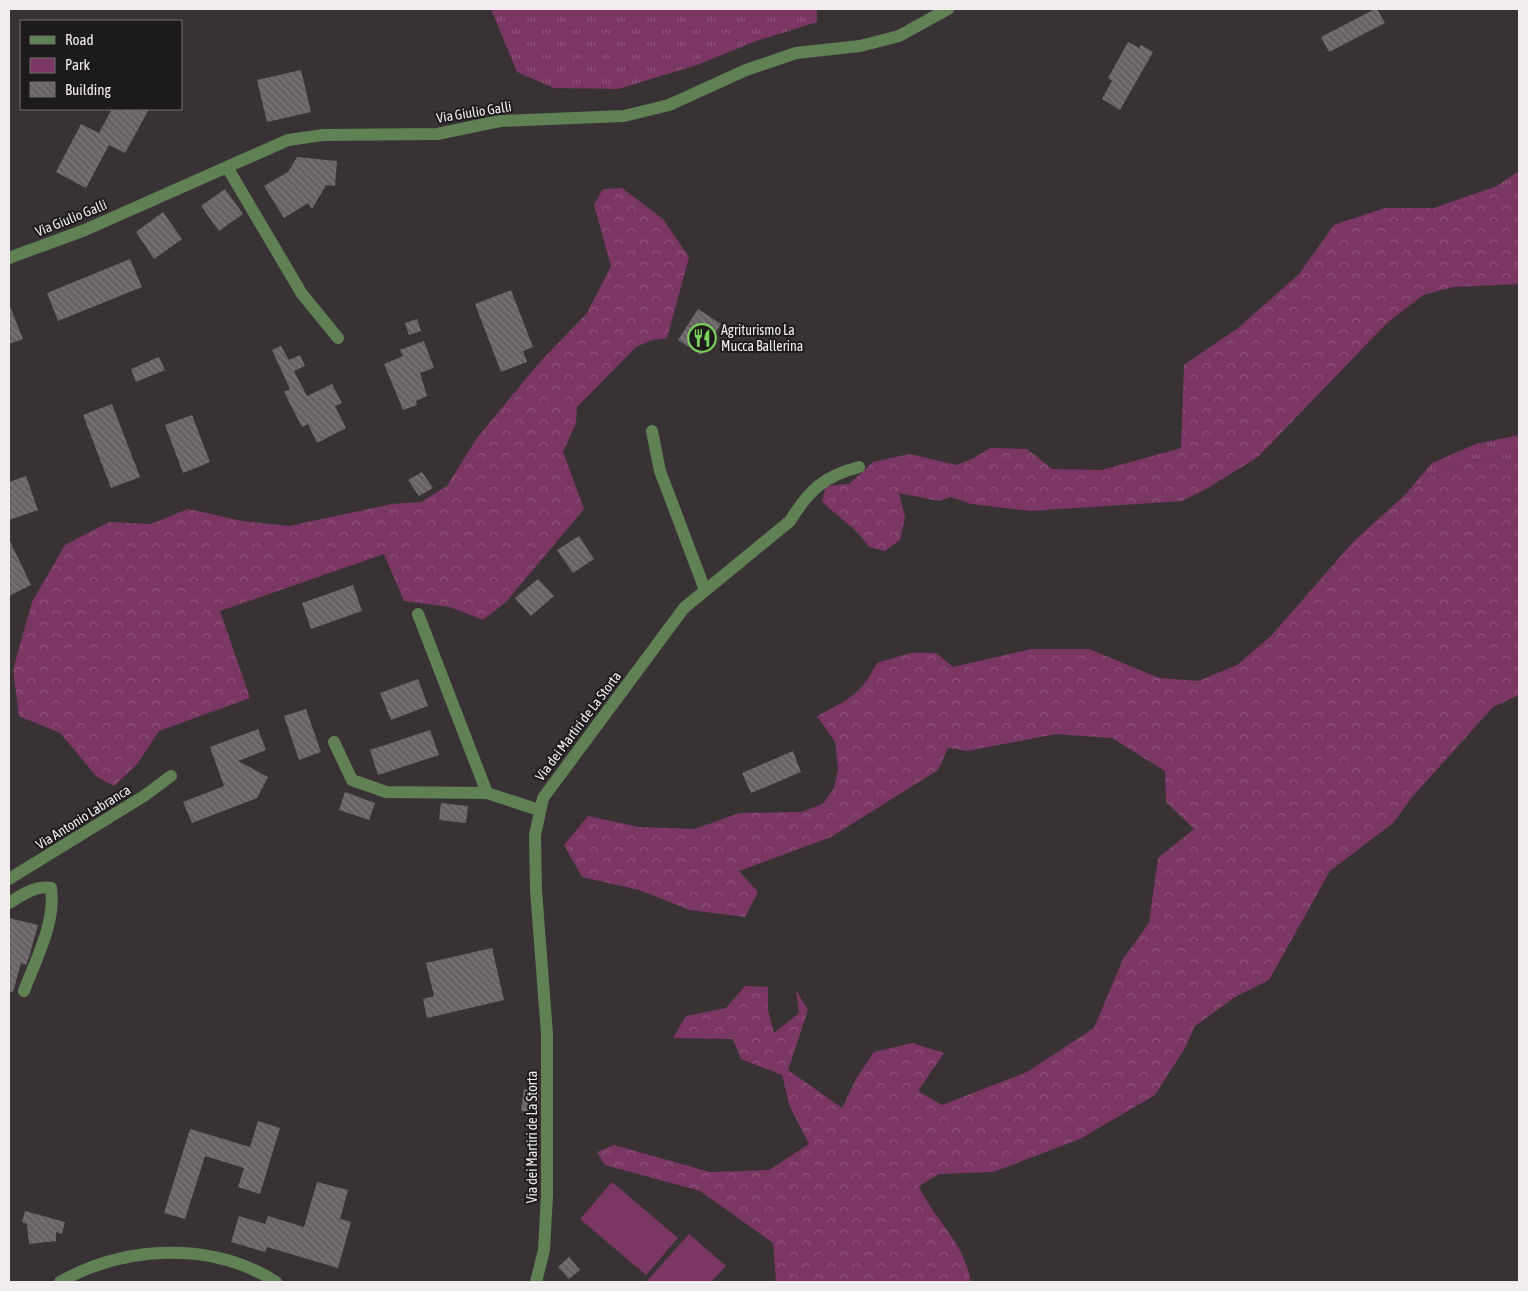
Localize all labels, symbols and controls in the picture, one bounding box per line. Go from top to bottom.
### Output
legend [20,20,182,110]
text: Road [65,31,94,48]
text: Park [65,56,90,73]
text: Building [65,81,111,98]
street label: Via Giulio Galli [435,98,513,126]
street label: Via Giulio Galli [33,196,109,240]
place label: Agriturismo La Mucca Ballerina [721,322,803,354]
restaurant icon: Agriturismo La Mucca Ballerina [687,323,717,353]
street label: Via dei Martiri de La Storta [532,668,624,784]
street label: Via Antonio Labranca [33,781,133,853]
street label: Via dei Martiri de La Storta [524,1071,540,1203]

